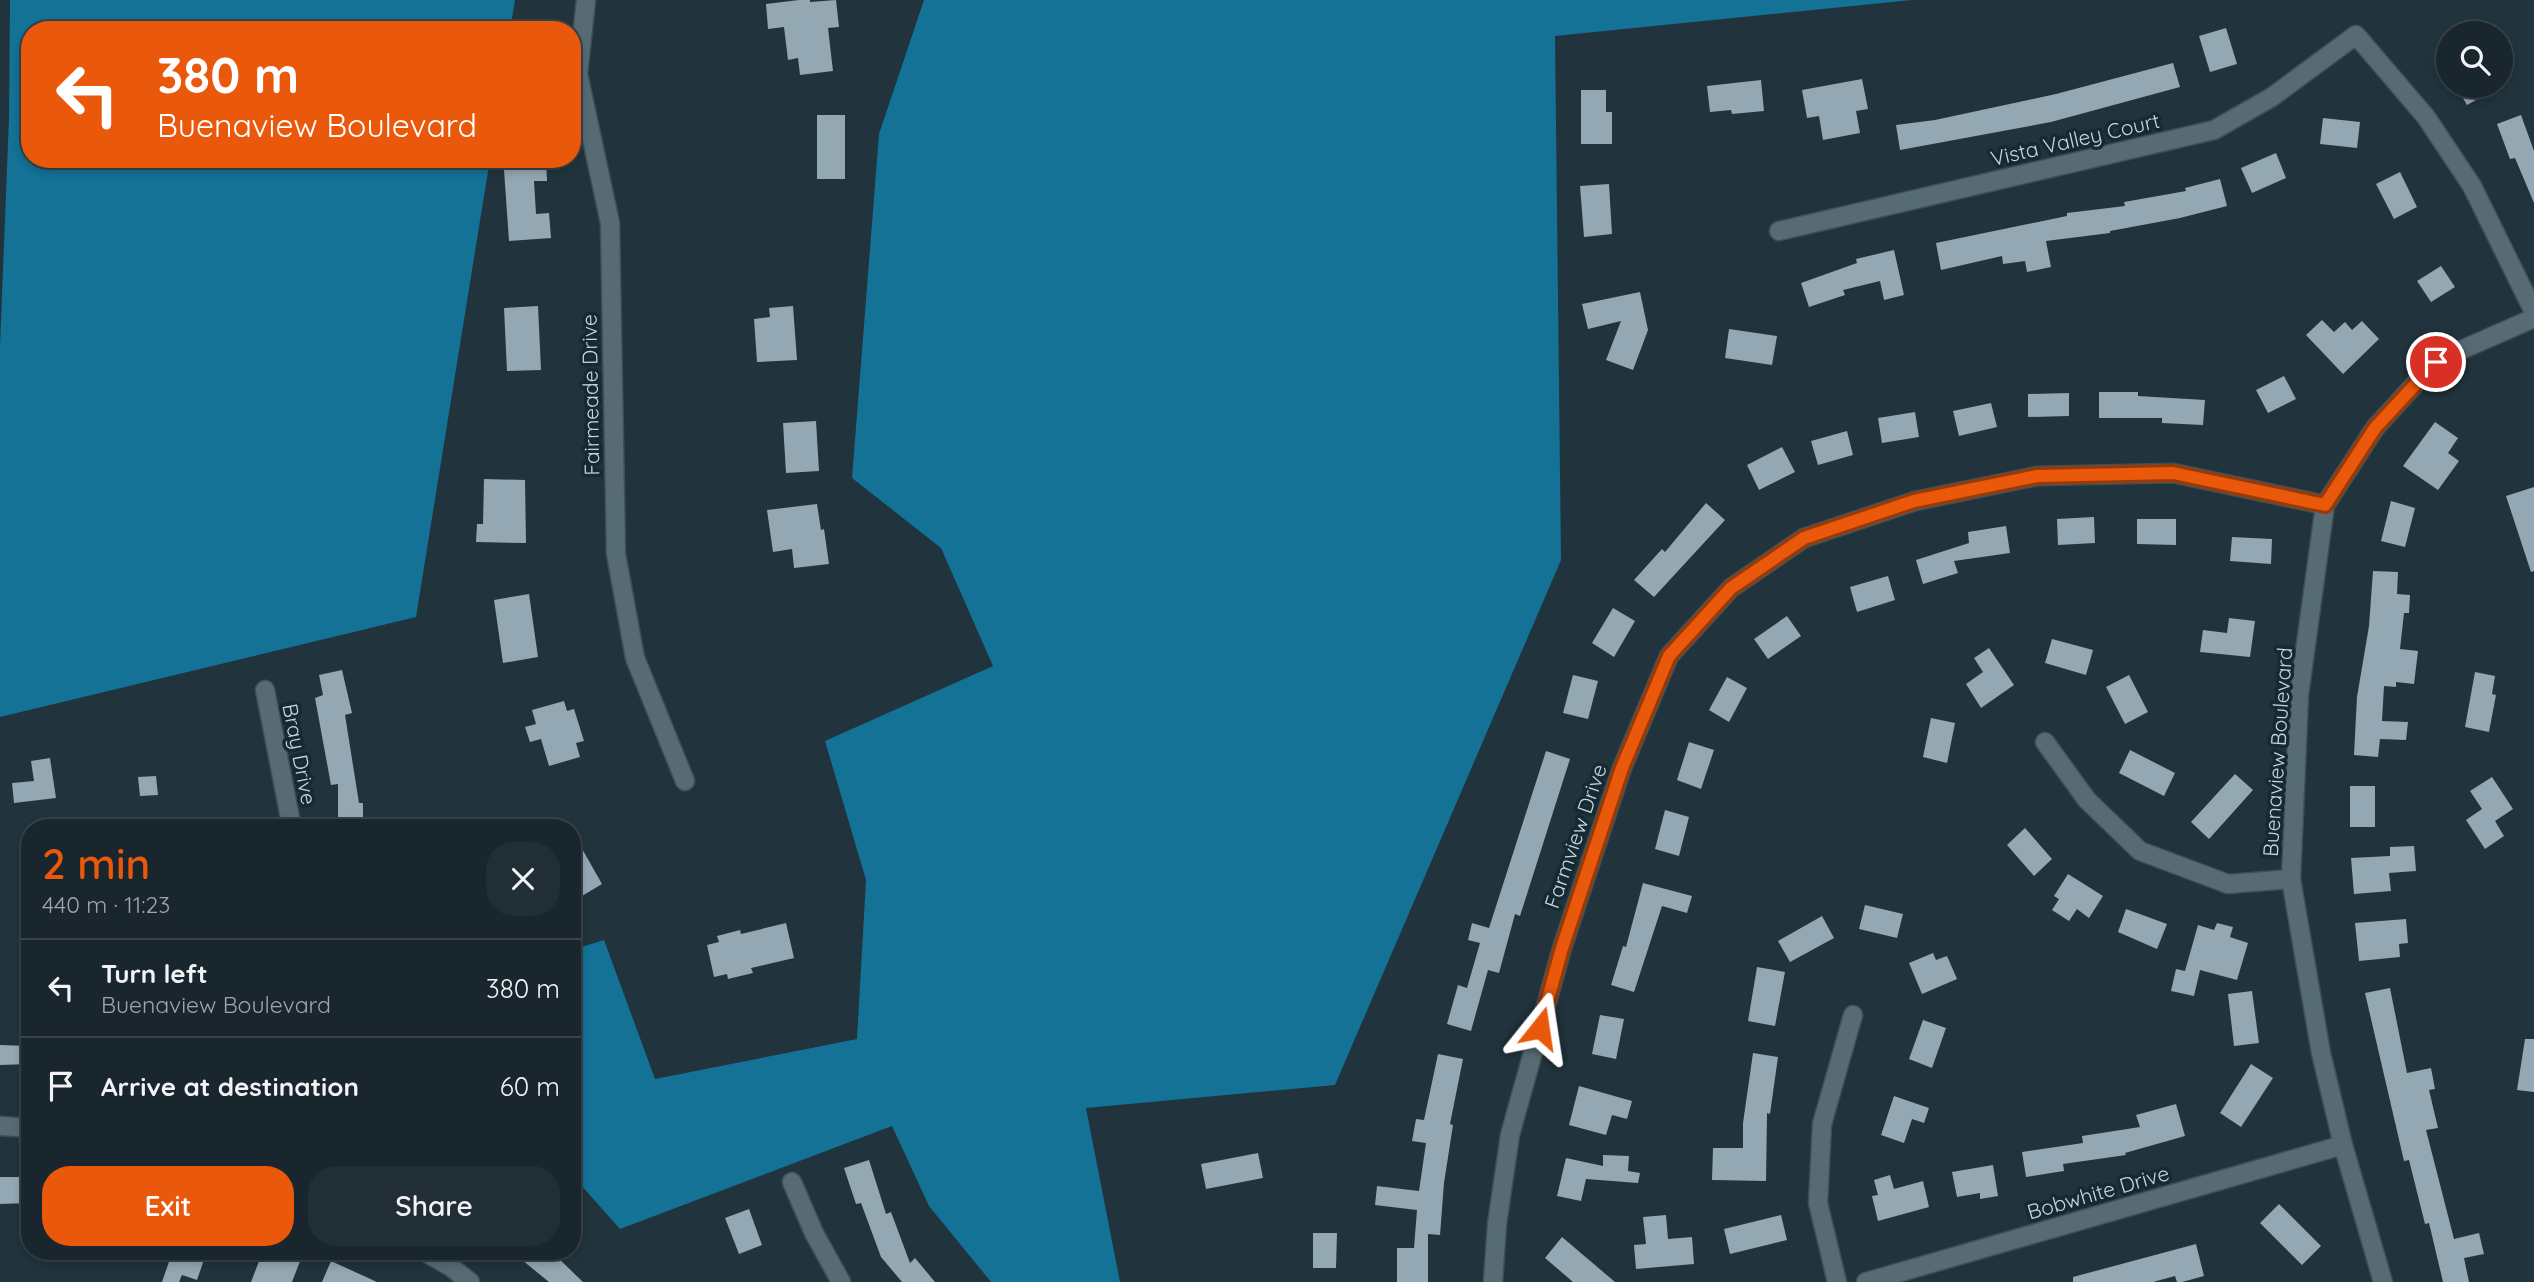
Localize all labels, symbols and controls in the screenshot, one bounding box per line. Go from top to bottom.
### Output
map controls [2436,21,2513,98]
button: search [2436,21,2513,98]
text: 380 m [157,44,299,105]
icon: left [42,49,133,140]
text: Buenaview Boulevard [157,105,477,145]
street label: Vista Valley Court [1988,107,2162,171]
street label: Fairmeade Drive [576,314,604,476]
pin [2406,332,2466,392]
icon: arrive [2417,343,2455,381]
street label: Buenaview Boulevard [2257,646,2297,858]
street label: Bray Drive [277,701,323,807]
street label: Farmview Drive [1538,760,1612,912]
text: 2 min [42,837,150,890]
button: close [486,842,560,916]
text: 440 m · 11:23 [42,890,170,919]
text: Turn left [101,957,208,990]
icon: left [42,969,80,1007]
text: 380 m [486,972,560,1005]
text: Buenaview Boulevard [101,990,331,1019]
position arrow [1503,991,1577,1065]
icon: arrive [42,1067,80,1105]
text: Arrive at destination [101,1070,359,1103]
text: 60 m [500,1070,560,1103]
street label: Bobwhite Drive [2024,1159,2172,1225]
button: Exit [42,1166,294,1246]
button: Share [308,1166,560,1246]

